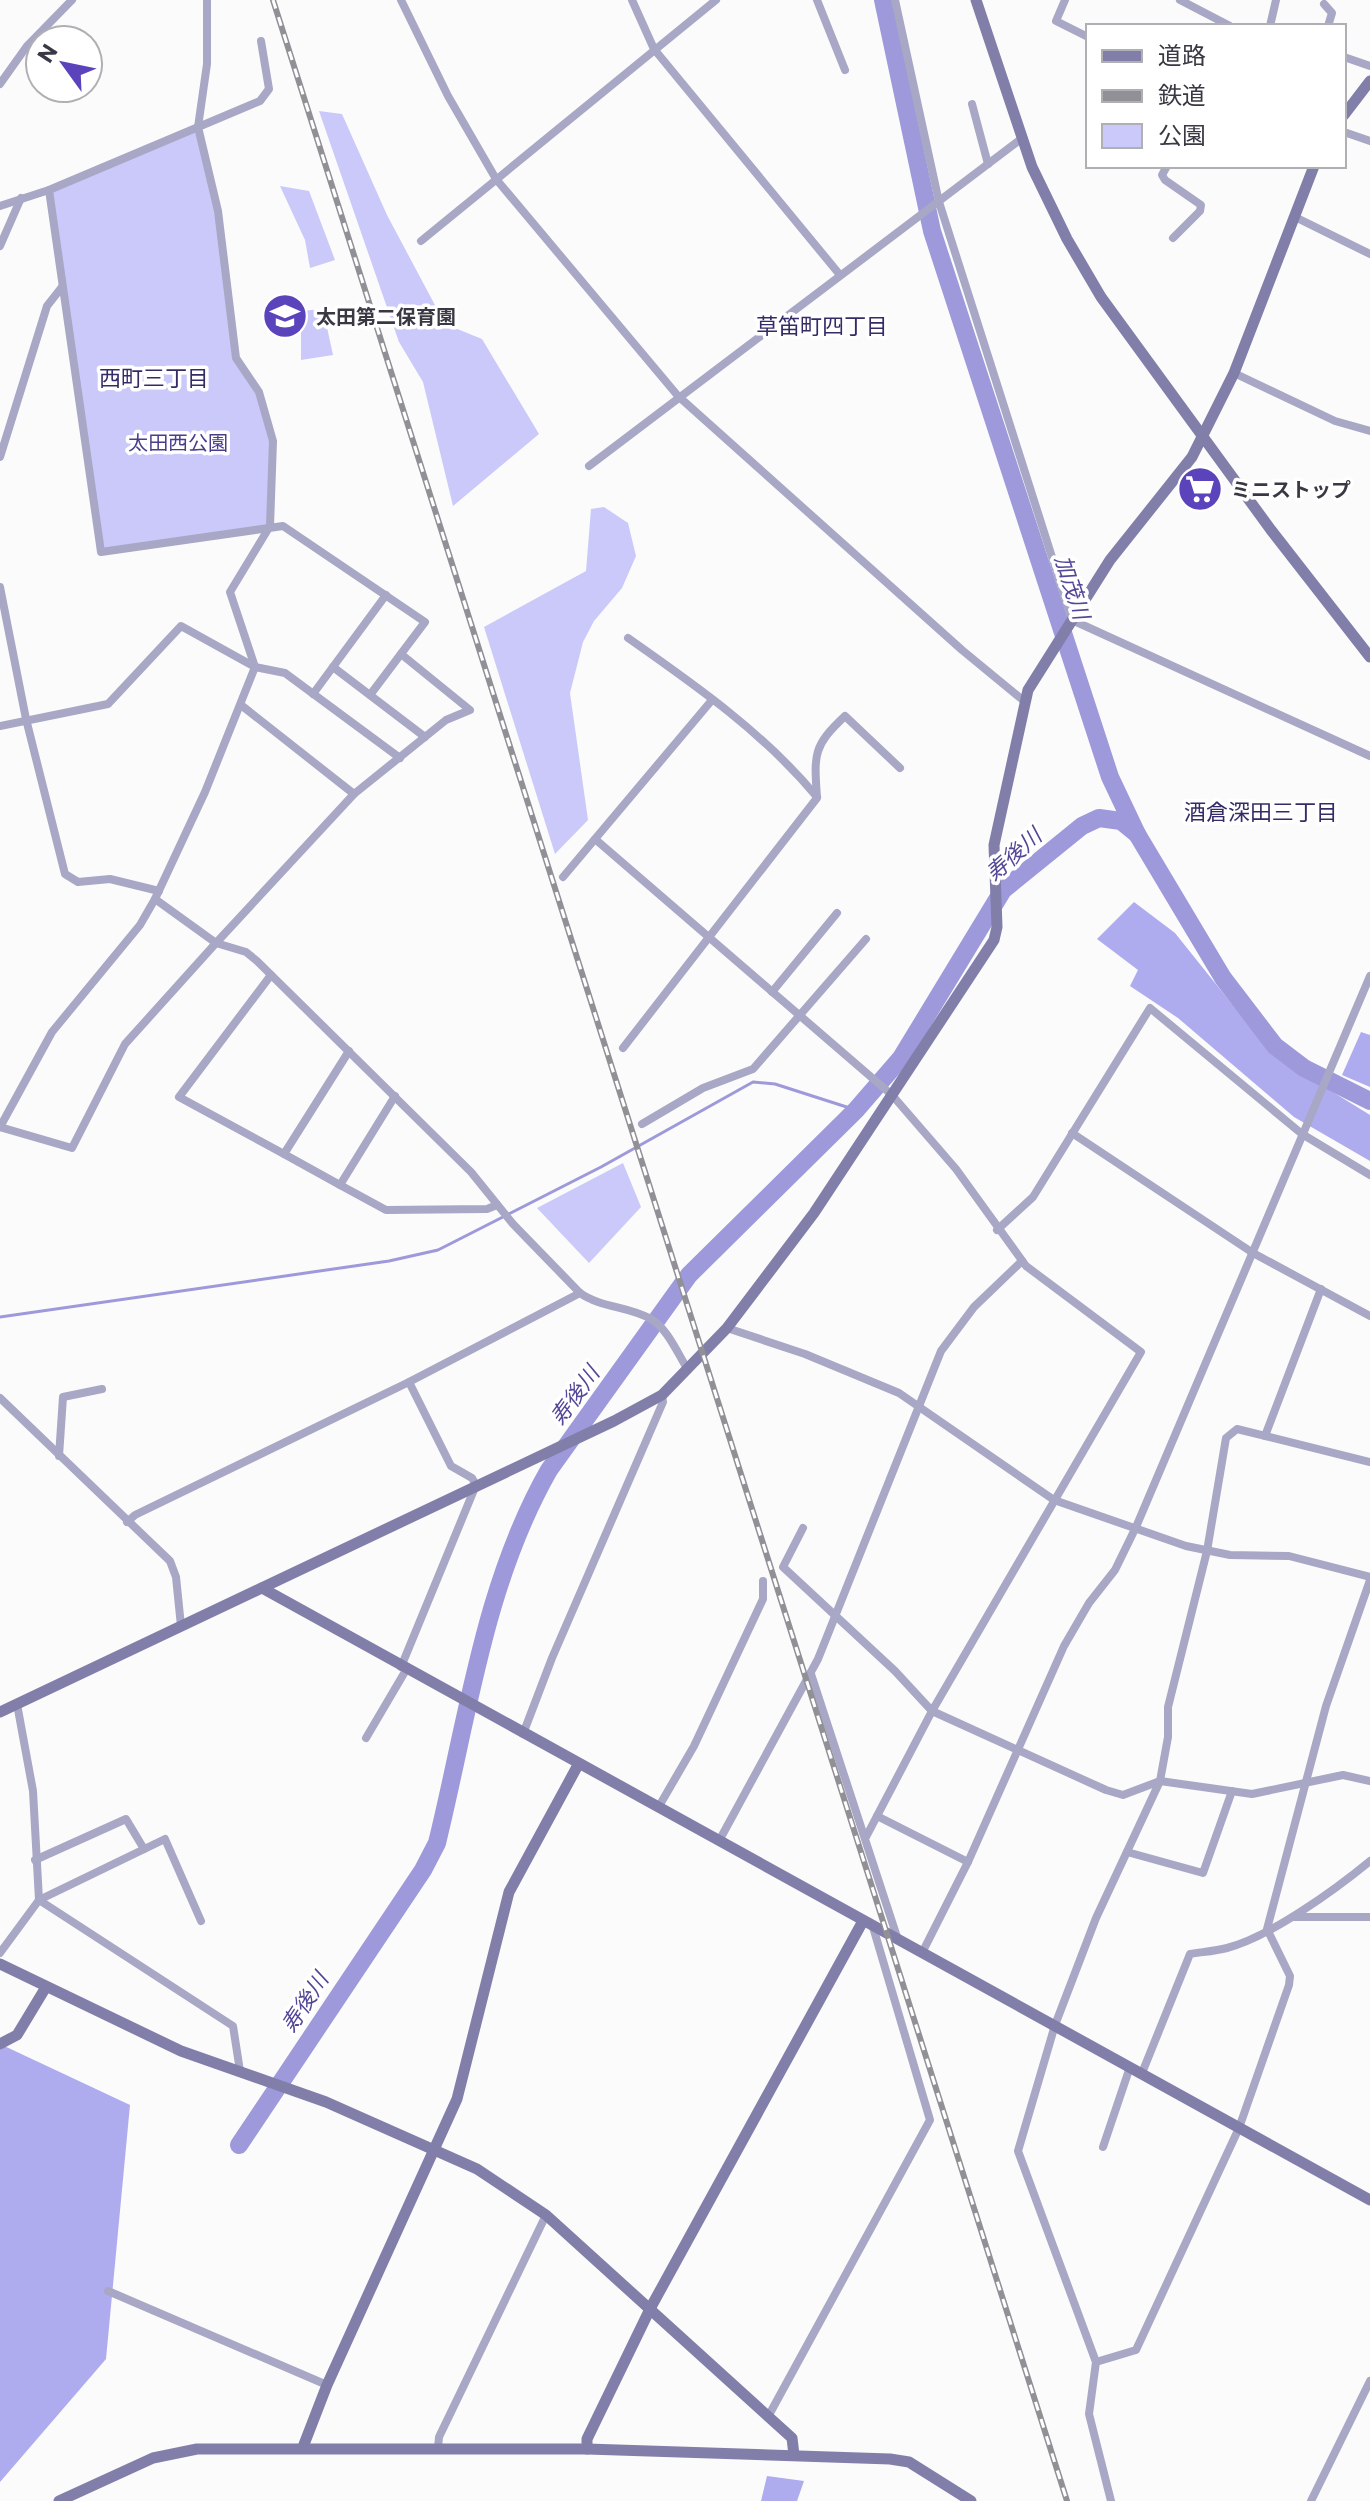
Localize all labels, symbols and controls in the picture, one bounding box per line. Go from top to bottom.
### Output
north arrow [24,24,104,104]
legend [1086,24,1346,168]
text: N [31,39,63,67]
text: 道路 [1158,40,1206,69]
text: 鉄道 [1158,80,1206,109]
text: 公園 [1158,120,1206,149]
school or university icon: 太田第二保育園 [261,292,309,340]
place label: 太田第二保育園 [316,304,456,328]
district label: 草笛町四丁目 [756,312,888,339]
district label: 西町三丁目 [99,364,209,391]
park label: 太田西公園 [128,430,228,454]
supermarket icon: ミニストップ [1176,465,1224,513]
place label: ミニストップ [1231,477,1351,501]
water label: 加茂川 [1050,551,1097,624]
district label: 酒倉深田三丁目 [1184,798,1338,825]
water label: 寿後川 [979,821,1048,886]
water label: 寿後川 [544,1359,605,1430]
water label: 寿後川 [275,1965,334,2037]

